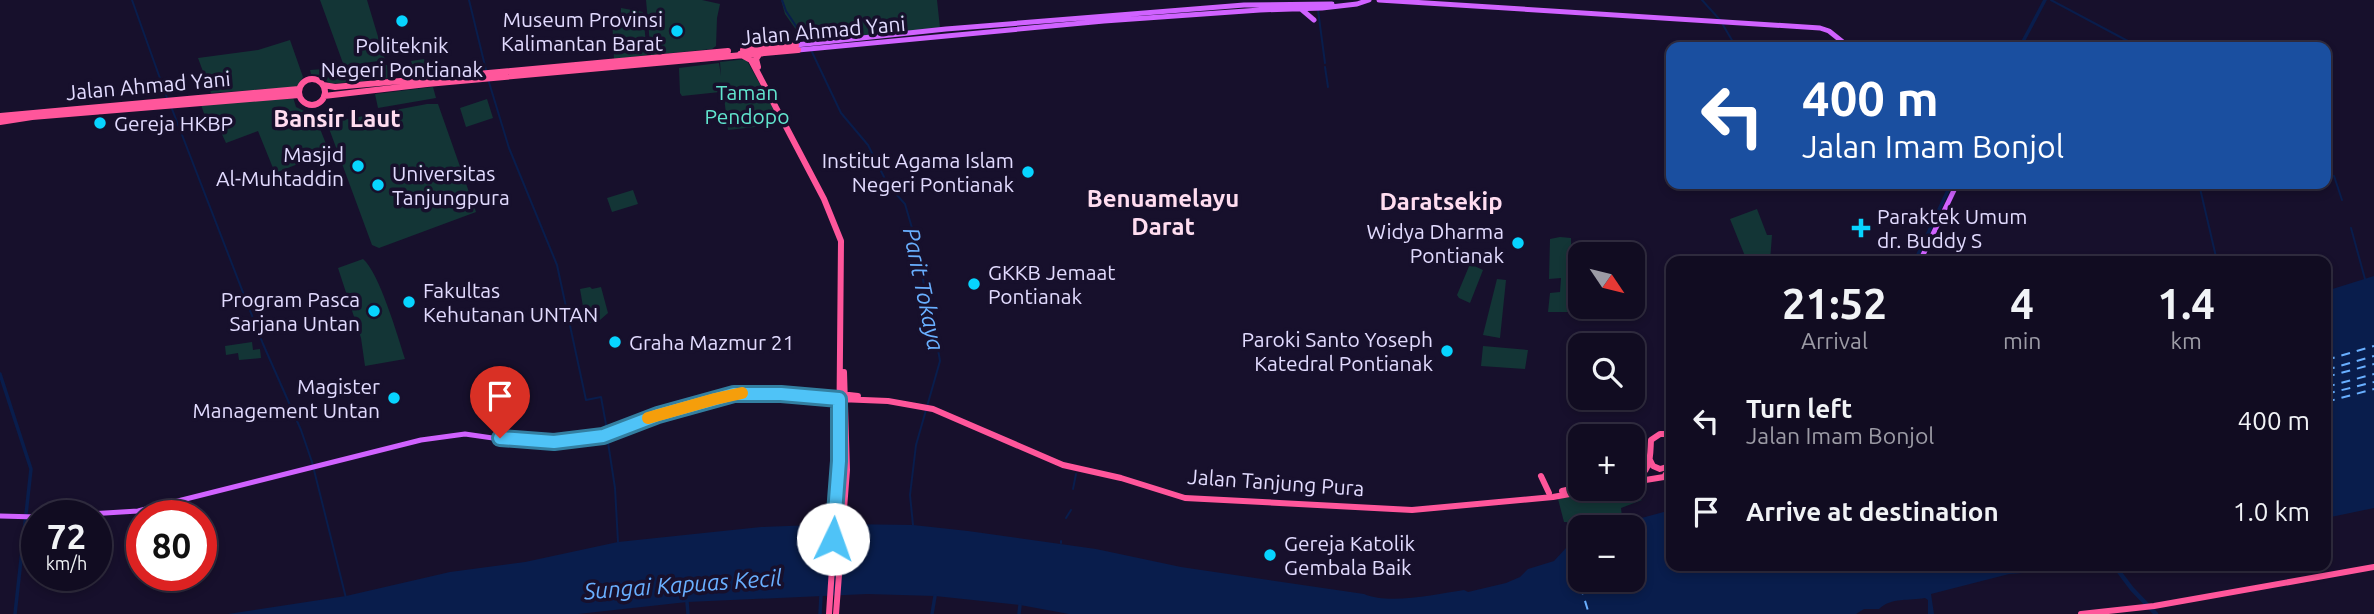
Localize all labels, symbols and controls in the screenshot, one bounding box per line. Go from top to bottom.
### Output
place label: Museum Provinsi Kalimantan Barat [501,7,663,55]
street label: Jalan Ahmad Yani [740,11,906,49]
marker: Politeknik Negeri Pontianak [394,13,410,29]
marker: Museum Provinsi Kalimantan Barat [669,23,685,39]
place label: Politeknik Negeri Pontianak [321,33,484,81]
street label: Jalan Ahmad Yani [65,66,231,104]
icon: left [1687,70,1778,161]
text: 400 m [1802,70,1939,125]
park label: Taman Pendopo [705,80,789,128]
district label: Bansir Laut [273,105,401,132]
place label: Gereja HKBP [114,111,233,135]
marker: Gereja HKBP [92,115,108,131]
text: Jalan Imam Bonjol [1802,128,2064,164]
place label: Masjid Al-Muhtaddin [216,142,344,190]
place label: Institut Agama Islam Negeri Pontianak [822,148,1014,196]
marker: Masjid Al-Muhtaddin [350,158,366,174]
place label: Universitas Tanjungpura [392,161,510,209]
marker: Institut Agama Islam Negeri Pontianak [1020,164,1036,180]
marker: Universitas Tanjungpura [370,177,386,193]
district label: Benuamelayu Darat [1087,185,1239,240]
district label: Daratsekip [1379,188,1503,215]
place label: Paraktek Umum dr. Buddy S [1877,204,2027,252]
marker: Paraktek Umum dr. Buddy S [1851,218,1871,238]
place label: Widya Dharma Pontianak [1367,219,1504,267]
water label: Parit Tokaya [899,225,949,353]
marker: Widya Dharma Pontianak [1510,235,1526,251]
north arrow [1568,242,1645,318]
map controls [1568,242,1645,592]
place label: GKKB Jemaat Pontianak [988,260,1116,308]
marker: GKKB Jemaat Pontianak [966,276,982,292]
place label: Fakultas Kehutanan UNTAN [423,278,598,326]
text: 21:52 [1782,280,1887,327]
text: 4 [2010,280,2034,327]
text: 1.4 [2157,280,2215,327]
place label: Program Pasca Sarjana Untan [221,287,360,335]
marker: Fakultas Kehutanan UNTAN [401,294,417,310]
marker: Program Pasca Sarjana Untan [366,303,382,319]
place label: Paroki Santo Yoseph Katedral Pontianak [1241,327,1433,375]
text: Arrival [1801,328,1868,353]
text: min [2003,328,2041,353]
text: km [2170,328,2202,353]
place label: Graha Mazmur 21 [629,330,795,354]
button: search [1568,333,1645,410]
marker: Graha Mazmur 21 [607,334,623,350]
marker: Paroki Santo Yoseph Katedral Pontianak [1439,343,1455,359]
pin [470,366,530,438]
place label: Magister Management Untan [192,374,380,422]
icon: arrive [481,377,519,415]
marker: Magister Management Untan [386,390,402,406]
text: Turn left [1746,394,1852,423]
icon: left [1687,402,1725,440]
text: 400 m [2238,406,2310,435]
text: Jalan Imam Bonjol [1746,423,1934,448]
button: + [1568,424,1645,501]
street label: Jalan Tanjung Pura [1187,464,1365,500]
icon: arrive [1687,493,1725,531]
text: Arrive at destination [1746,497,1999,526]
text: 1.0 km [2233,497,2310,526]
speed limit sign: 80 [126,500,217,591]
position arrow [796,502,870,576]
button: − [1568,515,1645,592]
text: 72 [47,516,86,556]
place label: Gereja Katolik Gembala Baik [1284,531,1415,579]
marker: Gereja Katolik Gembala Baik [1262,547,1278,563]
text: km/h [46,553,87,573]
water label: Sungai Kapuas Kecil [582,565,783,603]

